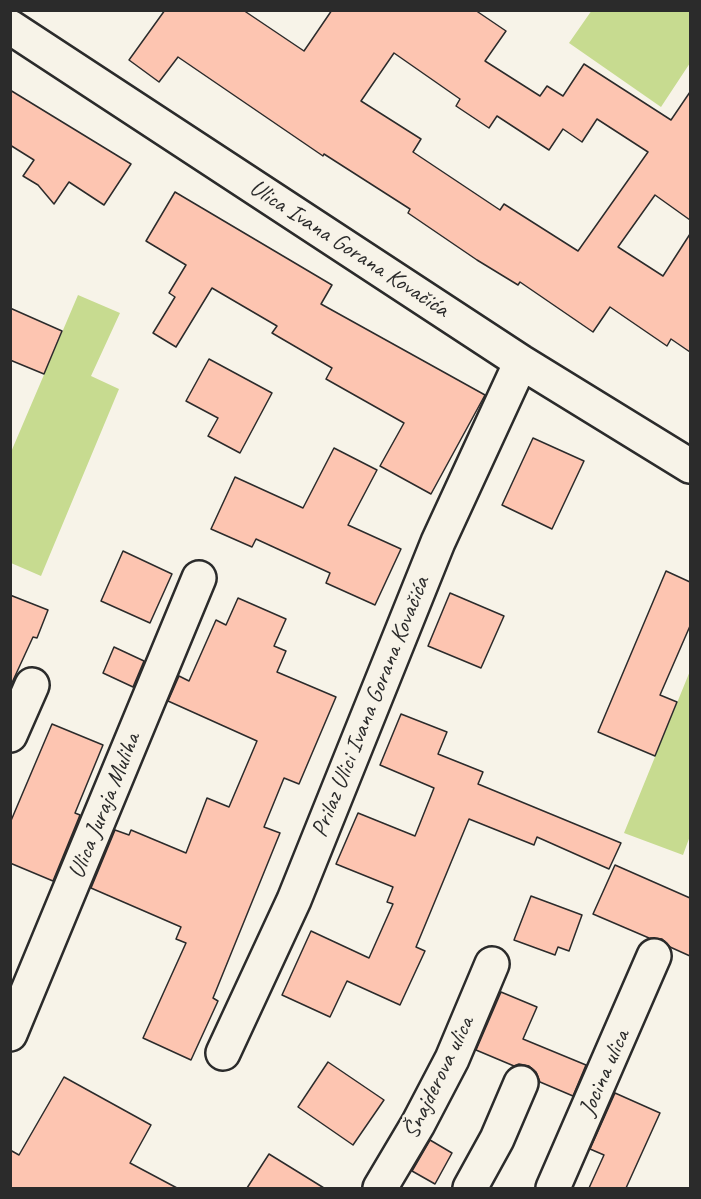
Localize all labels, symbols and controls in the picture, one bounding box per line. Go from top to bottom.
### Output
street label: Ulica Ivana Gorana Kovačića [244,174,454,324]
street label: Prilaz Ulici Ivana Gorana Kovačića [306,573,436,841]
street label: Ulica Juraja Muliha [63,729,147,883]
street label: Šnajderova ulica [397,1012,481,1144]
street label: Jocina ulica [573,1026,637,1120]

